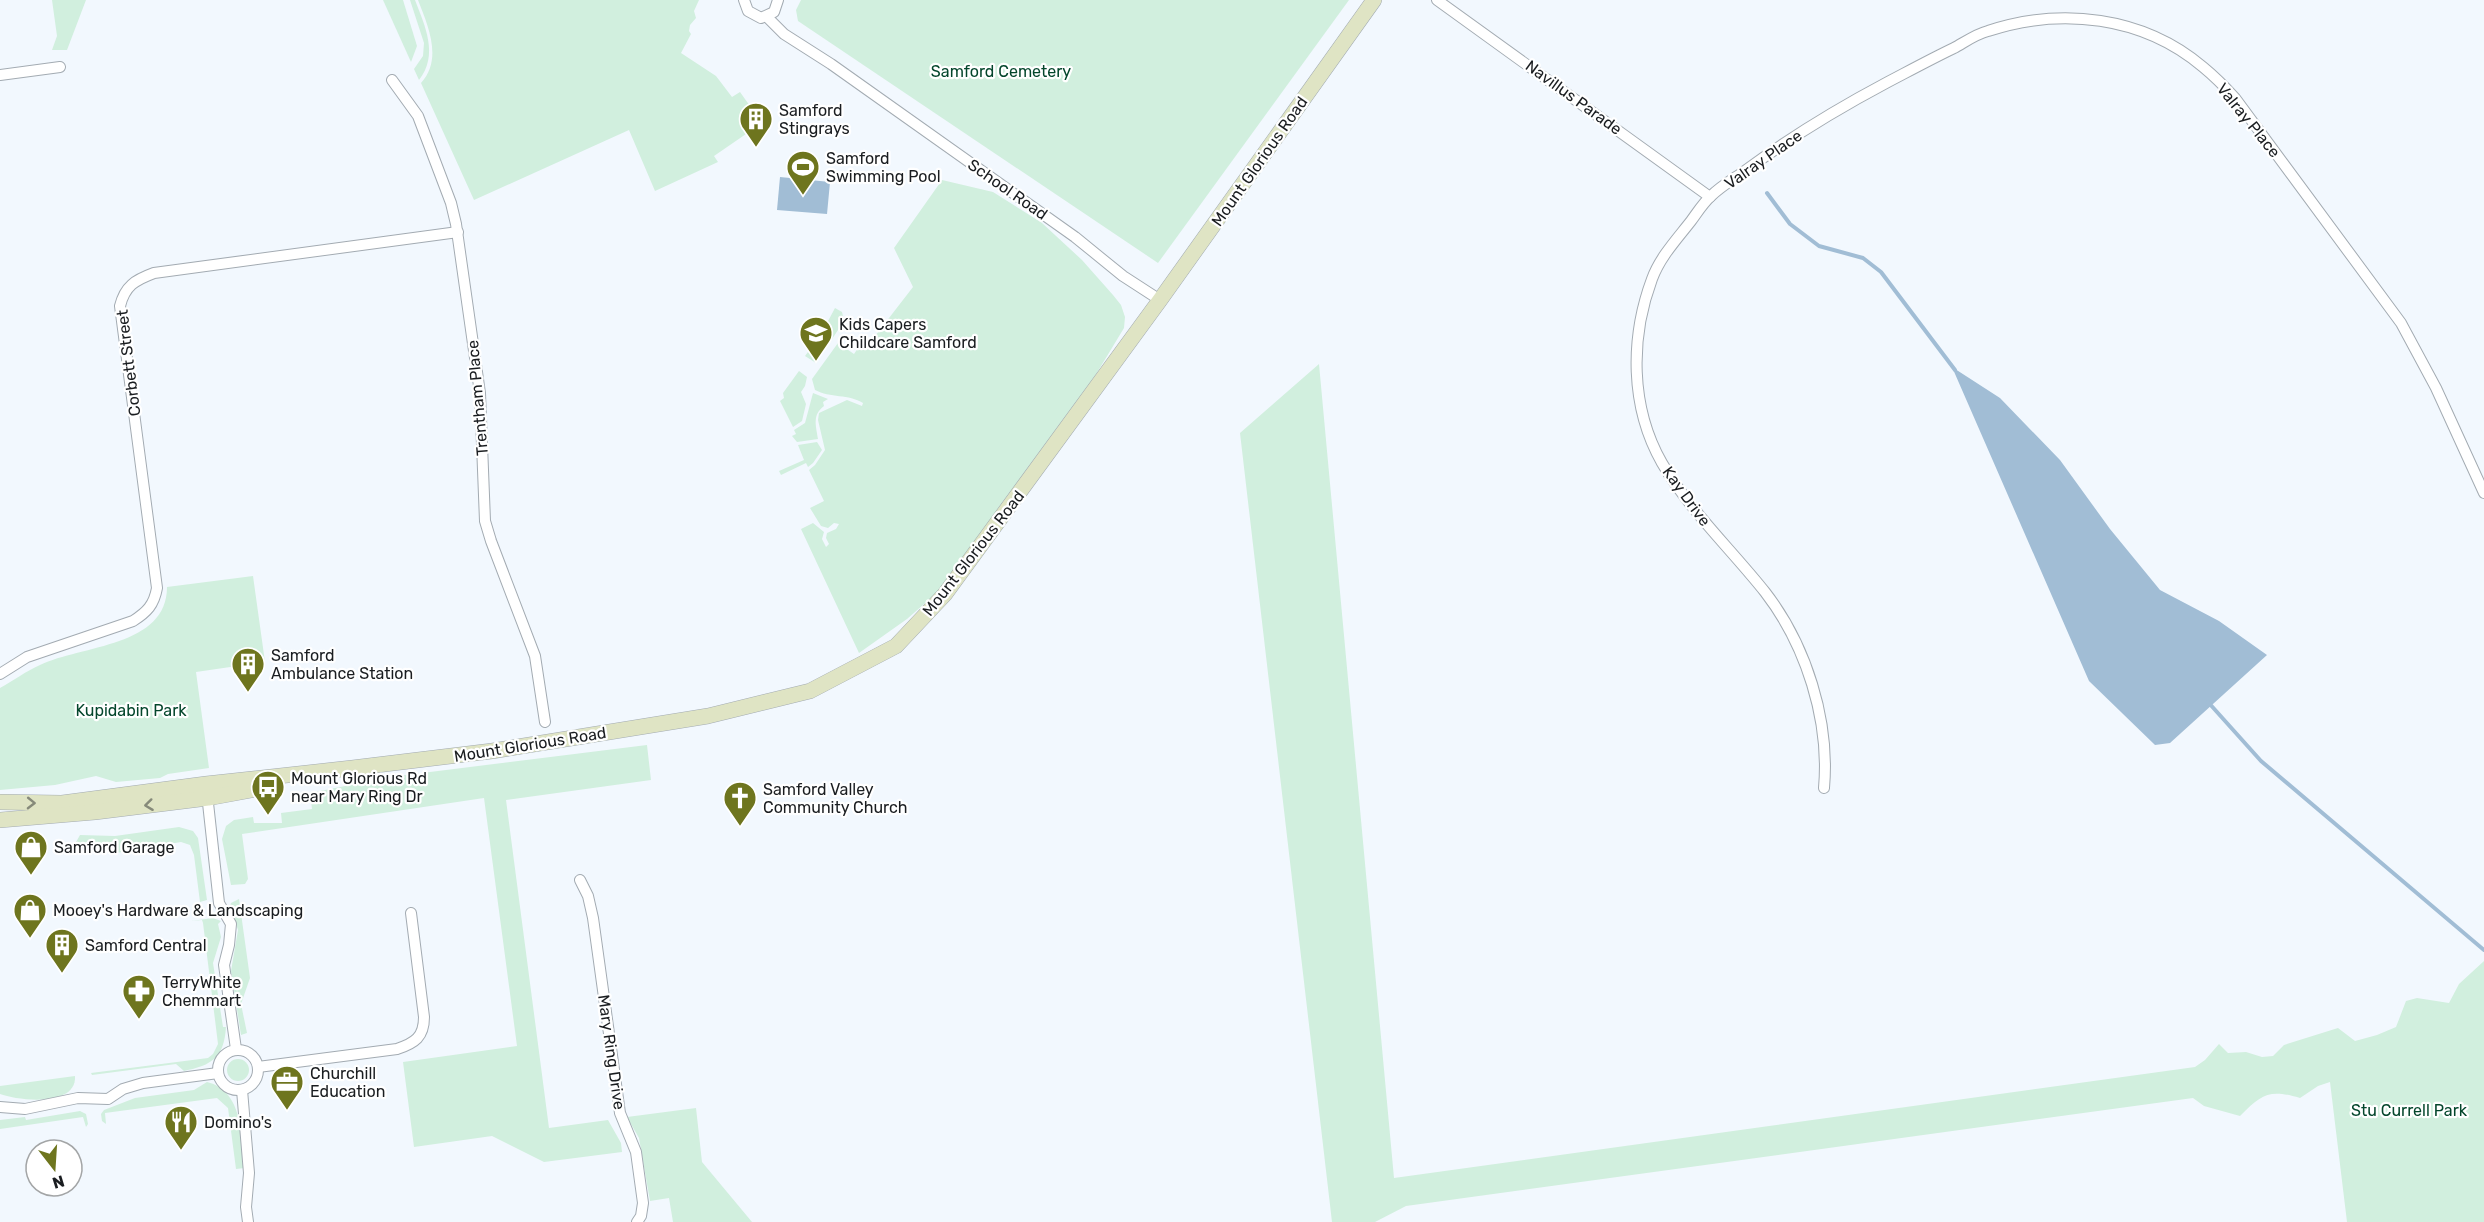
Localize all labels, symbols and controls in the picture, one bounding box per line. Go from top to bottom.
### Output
street label: Navillus Parade [1522,56,1626,139]
park label: Samford Cemetery [931,62,1071,81]
street label: Valray Place [2213,79,2284,161]
street label: Mount Glorious Road [1207,93,1311,230]
building icon: Samford Stingrays [738,101,774,148]
place label: Samford Stingrays [779,101,850,138]
street label: Valray Place [1721,126,1806,193]
sports icon: Samford Swimming Pool [785,149,821,196]
place label: Samford Swimming Pool [826,149,941,186]
street label: School Road [964,155,1051,224]
street label: Corbett Street [113,309,144,417]
school or university icon: Kids Capers Childcare Samford [798,315,834,362]
place label: Kids Capers Childcare Samford [839,315,977,352]
street label: Trentham Place [463,339,492,457]
street label: Kay Drive [1659,463,1715,530]
street label: Mount Glorious Road [918,487,1028,620]
building icon: Samford Ambulance Station [230,646,266,693]
place label: Samford Ambulance Station [271,646,413,683]
park label: Kupidabin Park [76,701,187,720]
street label: Mount Glorious Road [453,723,608,766]
bus stop icon: Mount Glorious Rd near Mary Ring Dr [250,769,286,816]
place label: Mount Glorious Rd near Mary Ring Dr [291,769,427,806]
church icon: Samford Valley Community Church [722,780,758,827]
place label: Samford Valley Community Church [763,780,908,817]
one-way arrow [27,797,36,809]
one-way arrow [145,798,154,811]
shop icon: Samford Garage [13,829,49,876]
place label: Samford Garage [54,838,174,857]
shop icon: Mooey's Hardware & Landscaping [12,892,48,939]
place label: Mooey's Hardware & Landscaping [53,901,303,920]
building icon: Samford Central [44,927,80,974]
place label: Samford Central [85,936,207,955]
pharmacy icon: TerryWhite Chemmart [121,973,157,1020]
place label: TerryWhite Chemmart [162,973,241,1010]
street label: Mary Ring Drive [594,993,629,1111]
office icon: Churchill Education [269,1064,305,1111]
place label: Churchill Education [310,1064,385,1101]
park label: Stu Currell Park [2351,1101,2468,1120]
restaurant icon: Domino's [163,1104,199,1151]
place label: Domino's [204,1113,272,1132]
north arrow [24,1138,84,1198]
text: N [50,1171,67,1193]

